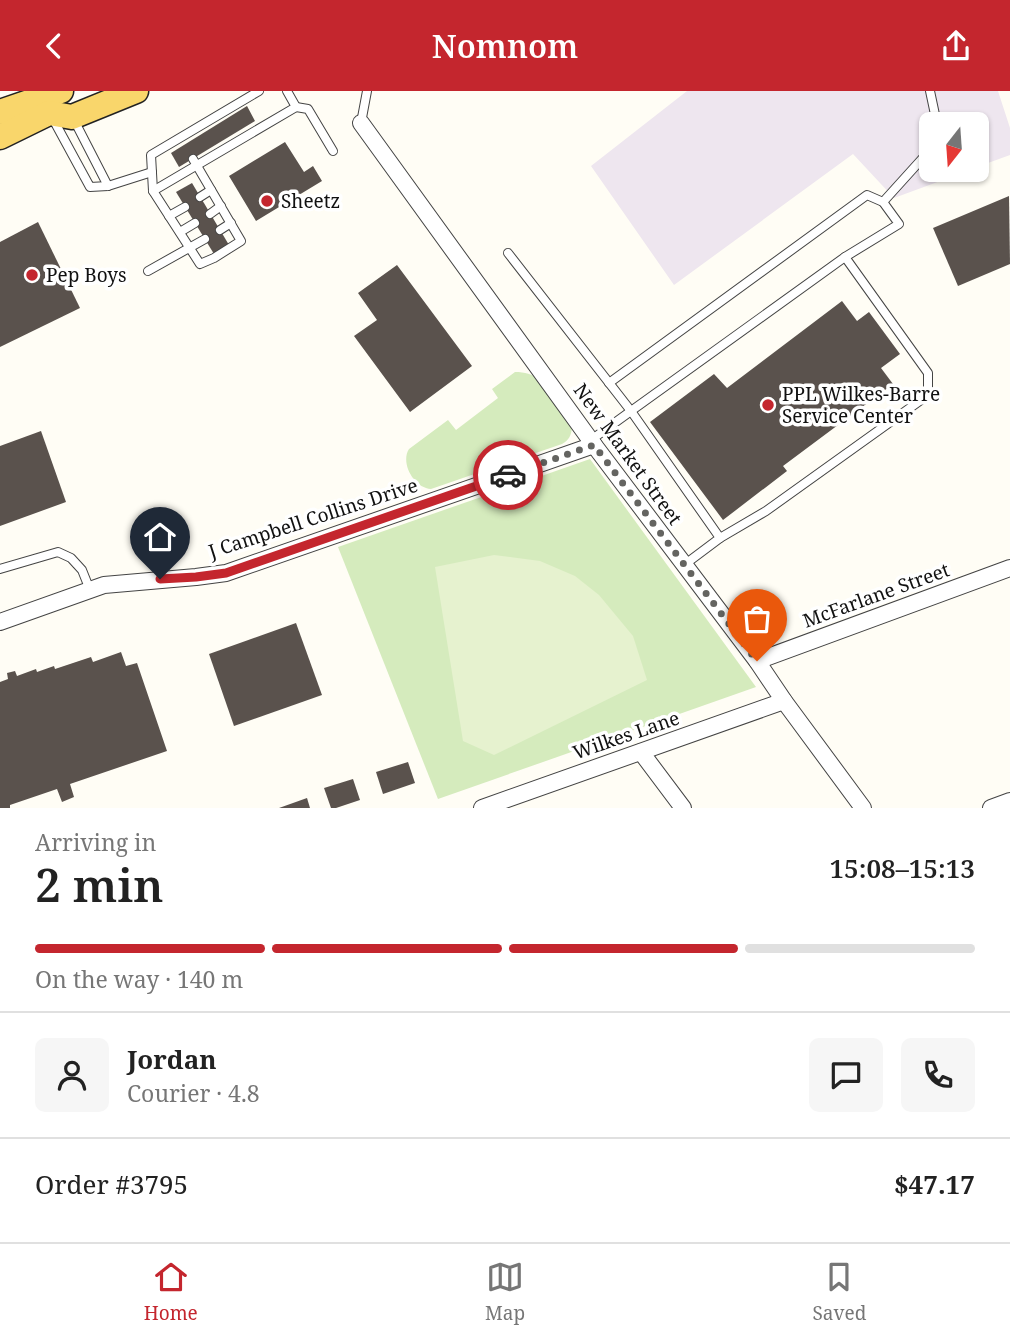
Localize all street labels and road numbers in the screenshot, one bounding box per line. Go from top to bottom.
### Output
street label: New Market Street [568,378,688,530]
street label: J Campbell Collins Drive [204,472,421,564]
street label: McFarlane Street [799,556,953,634]
street label: Wilkes Lane [569,705,683,765]

